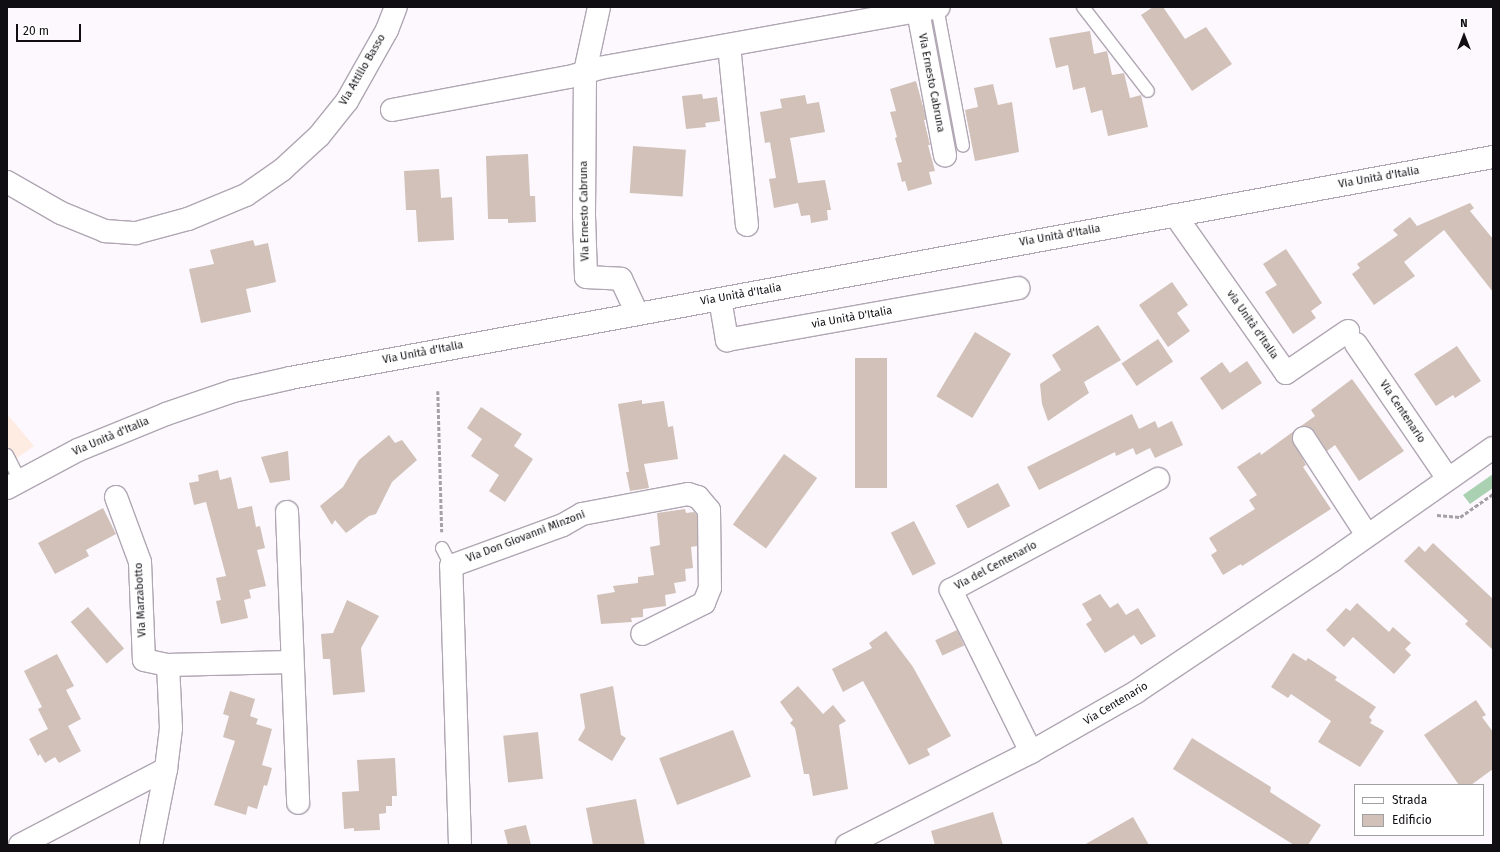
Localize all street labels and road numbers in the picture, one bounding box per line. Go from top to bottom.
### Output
street label: Via Attilio Basso [337,32,389,108]
street label: Via Ernesto Cabruna [915,32,947,134]
street label: Via Ernesto Cabruna [578,161,592,261]
street label: Via Unità d'Italia [1337,164,1421,192]
street label: Via Unità d'Italia [1018,222,1102,250]
street label: Via Unità d'Italia [699,281,783,309]
street label: via Unità d'Italia [1223,288,1281,362]
street label: via Unità D'Italia [811,304,893,332]
street label: Via Unità d'Italia [381,339,465,367]
street label: Via Centenario [1376,378,1428,446]
street label: Via Unità d'Italia [71,415,151,459]
street label: Via Don Giovanni Minzoni [465,508,587,566]
street label: Via del Centenario [953,539,1039,593]
street label: Via Marzabotto [132,562,150,638]
street label: Via Centenario [1082,680,1150,728]

